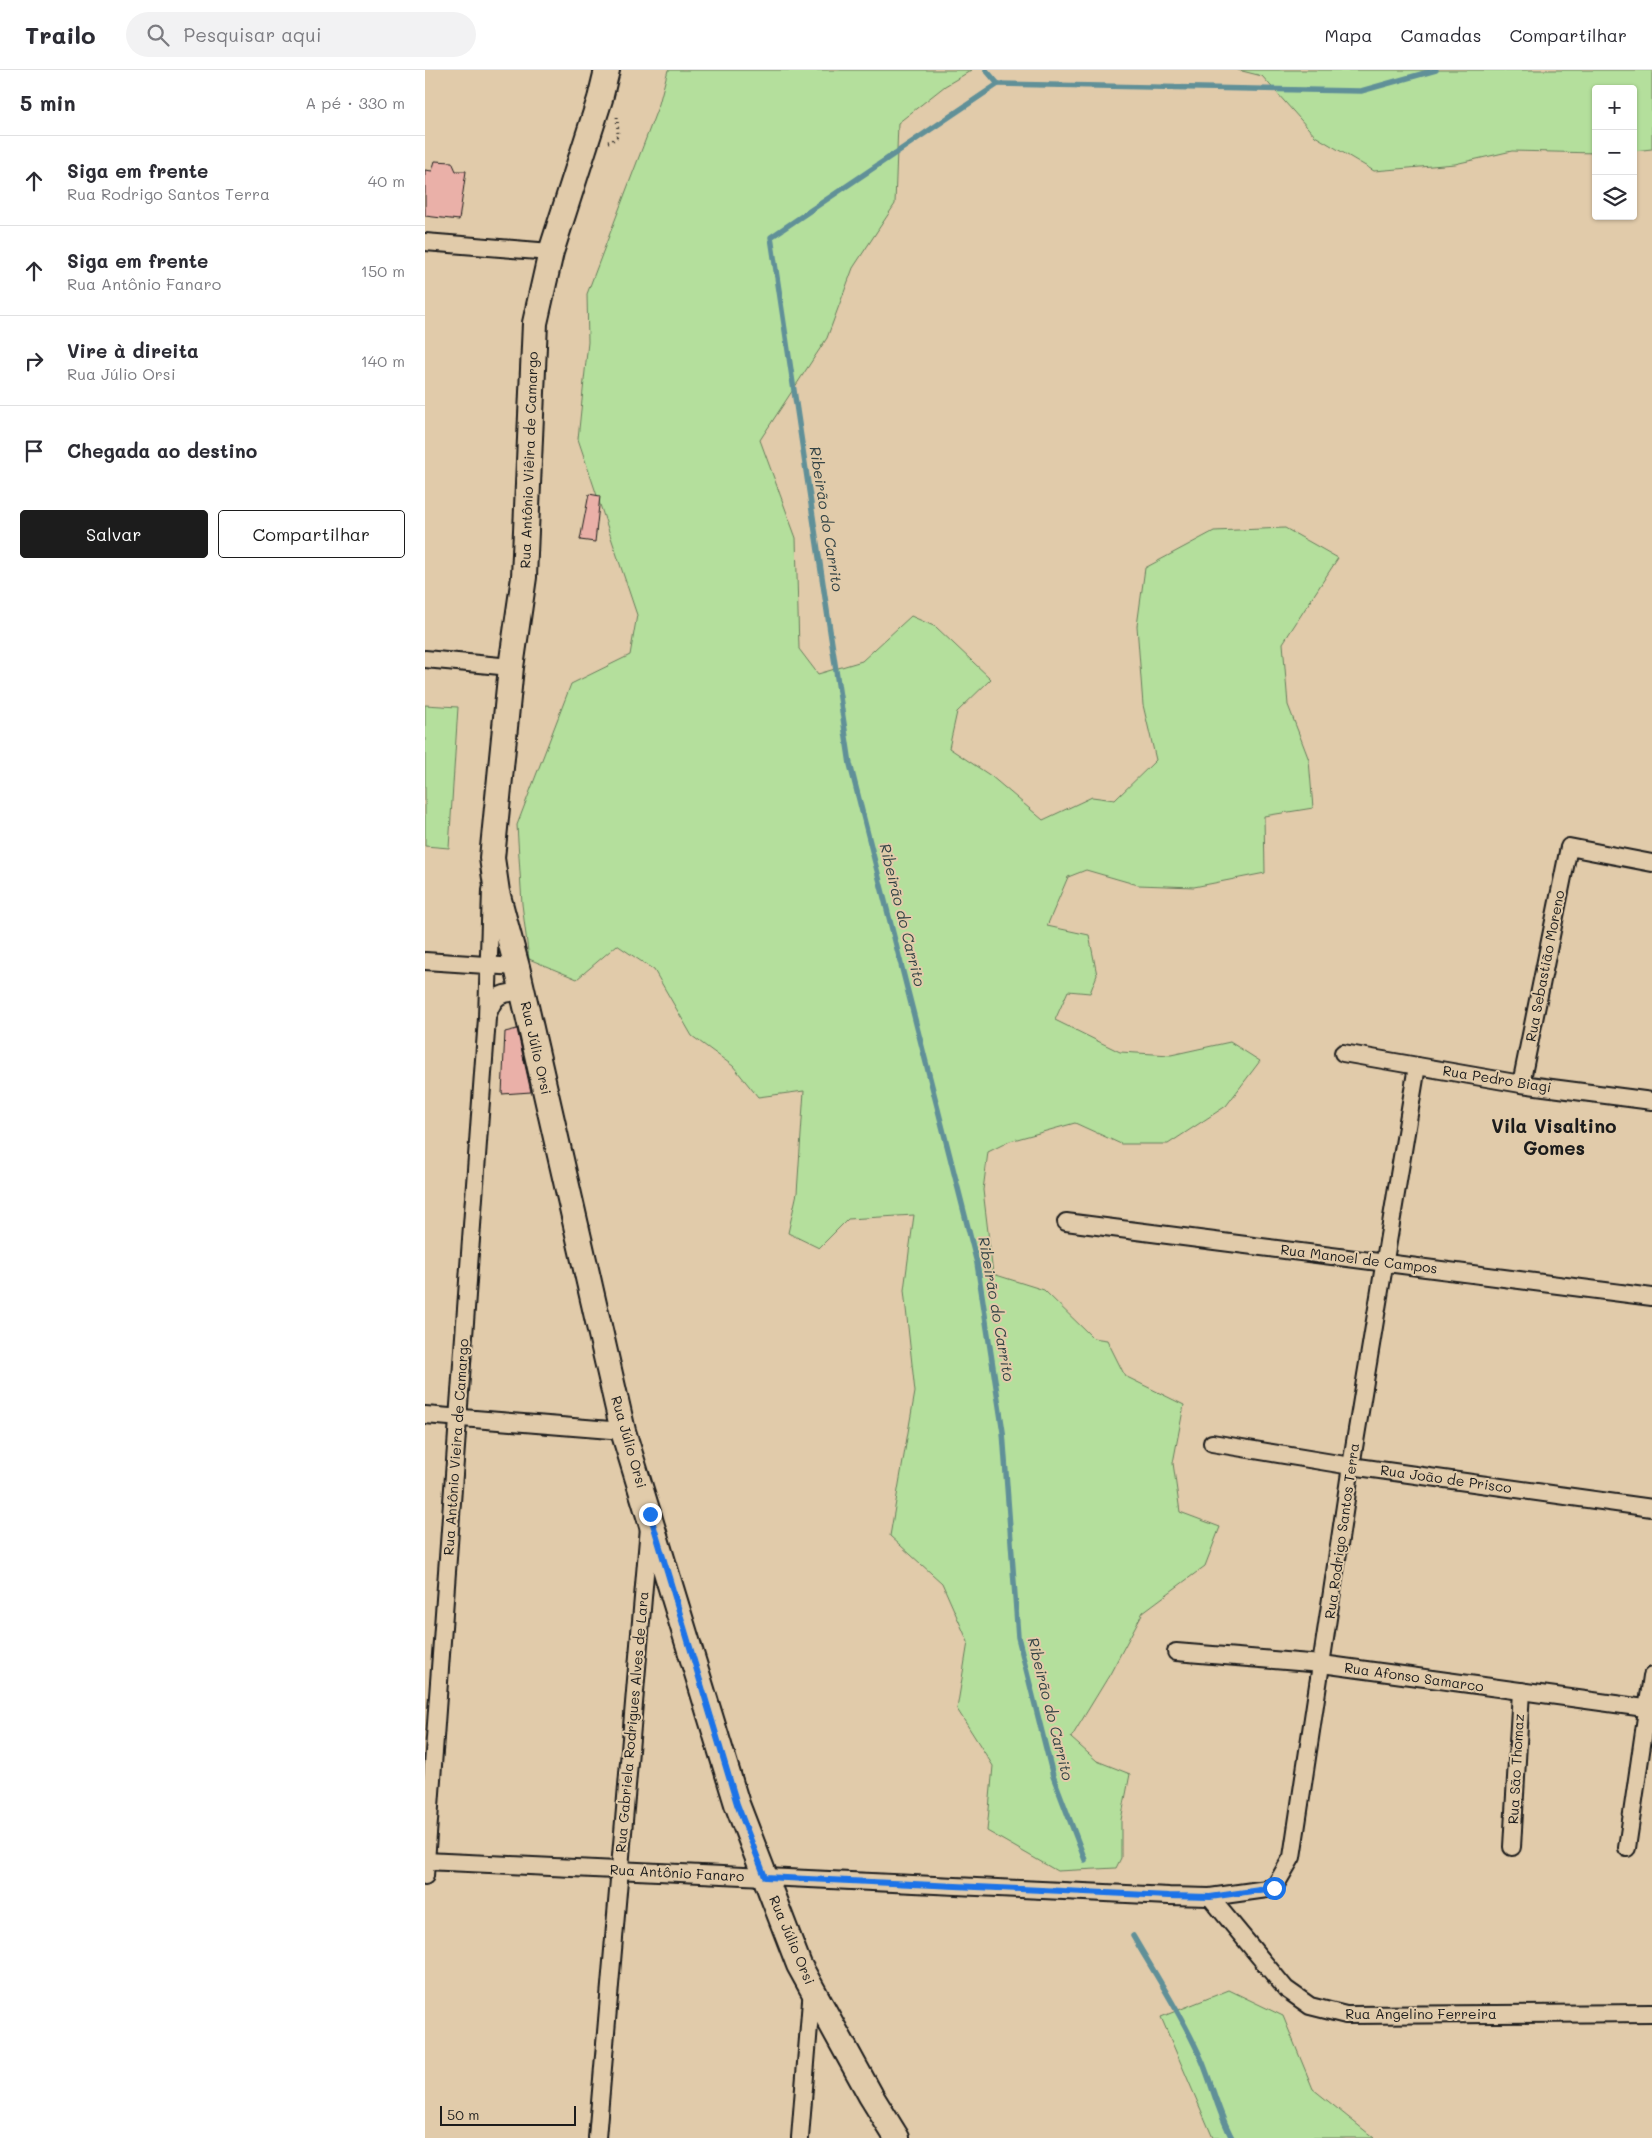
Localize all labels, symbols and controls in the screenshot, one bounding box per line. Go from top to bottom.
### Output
search box [126,12,476,57]
text: Trailo [25,19,96,50]
icon: search [144,21,172,49]
text: Pesquisar aqui [184,22,322,47]
text: Mapa [1325,23,1372,47]
text: Camadas [1400,23,1481,47]
text: Compartilhar [1509,23,1627,47]
map controls [1592,85,1637,220]
button: + [1592,85,1637,130]
text: 5 min [20,89,76,116]
text: A pé · 330 m [305,92,405,113]
button: − [1592,130,1637,175]
text: Siga em frente [67,158,208,183]
icon: ahead [20,167,48,195]
text: 40 m [368,170,405,191]
button: layers [1592,175,1637,220]
text: Rua Rodrigo Santos Terra [67,183,270,204]
text: Siga em frente [67,248,208,273]
icon: ahead [20,257,48,285]
text: 150 m [361,260,405,281]
text: Rua Antônio Fanaro [67,273,221,294]
text: Vire à direita [67,338,199,363]
icon: right [20,347,48,375]
text: 140 m [361,350,405,371]
street label: Rua Antônio Viêira de Camargo [515,351,542,569]
text: Rua Júlio Orsi [67,363,176,384]
icon: arrive [20,437,48,465]
text: Chegada ao destino [67,438,257,463]
water label: Ribeirão do Carrito [806,445,848,593]
button: Salvar [20,510,208,558]
button: Compartilhar [218,510,405,558]
water label: Ribeirão do Carrito [876,841,930,988]
street label: Rua Sebastião Moreno [1520,889,1569,1043]
street label: Rua Júlio Orsi [517,999,556,1096]
street label: Rua Pedro Biagi [1441,1061,1553,1096]
district label: Vila Visaltino Gomes [1491,1113,1617,1160]
water label: Ribeirão do Carrito [974,1235,1020,1383]
street label: Rua Manoel de Campos [1279,1239,1439,1278]
street label: Rua Antônio Vieira de Camargo [438,1338,473,1556]
street label: Rua Júlio Orsi [607,1394,652,1490]
street label: Rua Rodrigo Santos Terra [1320,1442,1363,1620]
street label: Rua João de Prisco [1379,1460,1513,1497]
route end [639,1503,662,1526]
street label: Rua Gabriela Rodrigues Alves de Lara [611,1591,652,1853]
water label: Ribeirão do Carrito [1024,1635,1078,1782]
street label: Rua Afonso Samarco [1343,1657,1485,1696]
street label: Rua São Thomaz [1503,1713,1528,1825]
street label: Rua Antônio Fanaro [609,1859,745,1886]
route start [1263,1877,1286,1900]
street label: Rua Júlio Orsi [765,1892,820,1987]
street label: Rua Angelino Ferreira [1345,2004,1497,2023]
scale bar [440,2103,576,2126]
text: 50 m [447,2105,479,2124]

